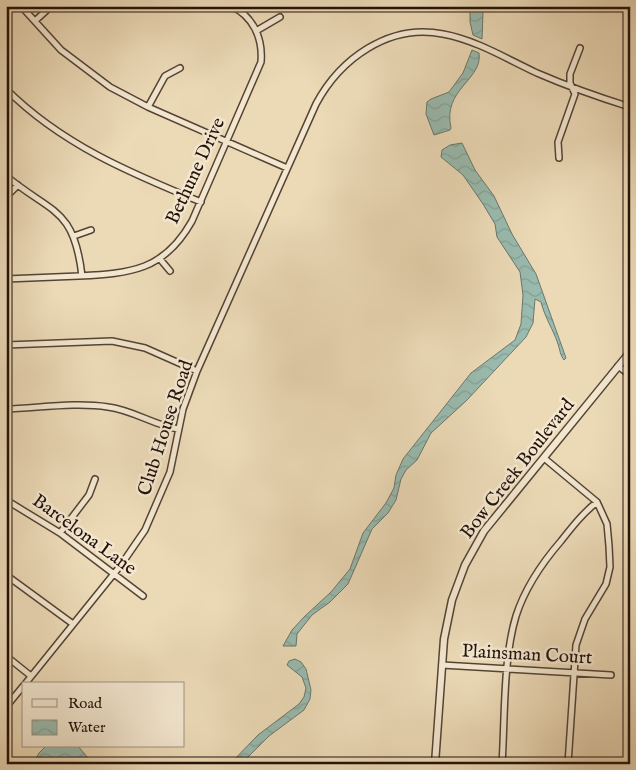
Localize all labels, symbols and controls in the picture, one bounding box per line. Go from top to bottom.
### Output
street label: Bethune Drive [161,114,231,228]
street label: Club House Road [133,356,200,499]
street label: Bow Creek Boulevard [456,393,581,544]
street label: Barcelona Lane [27,489,141,581]
street label: Plainsman Court [461,640,593,670]
legend [22,682,185,748]
text: Road [68,694,103,713]
text: Water [68,718,106,737]

